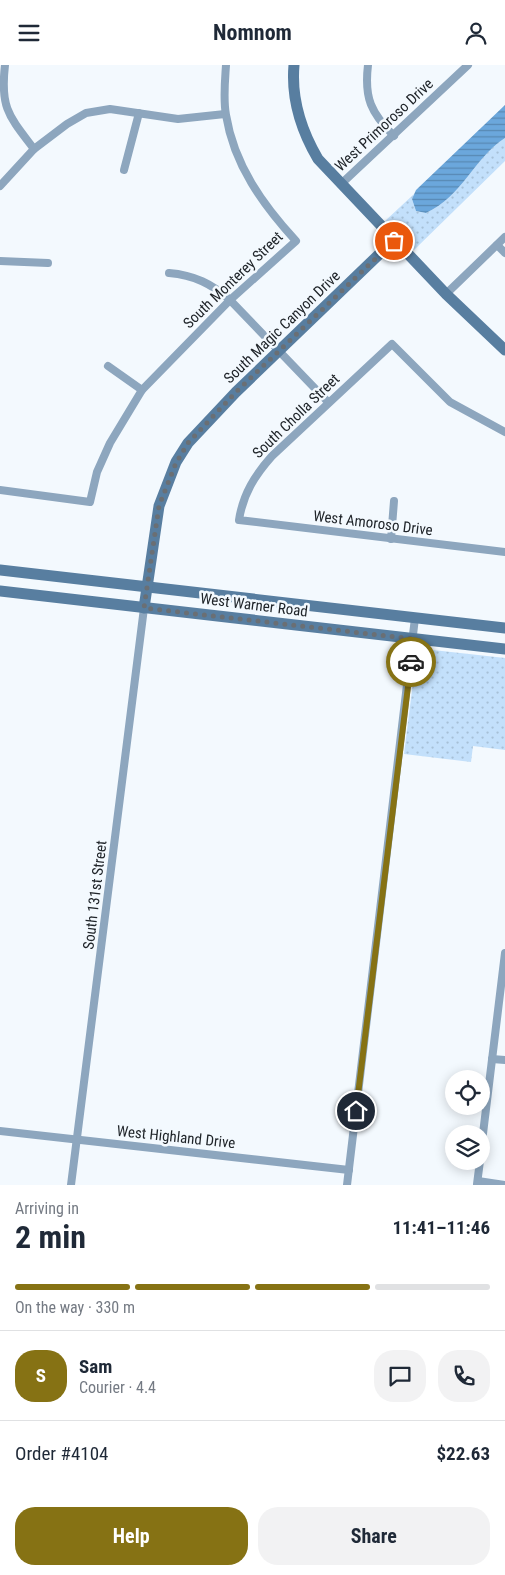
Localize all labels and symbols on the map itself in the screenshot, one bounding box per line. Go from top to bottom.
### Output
street label: West Primoroso Drive [331,75,437,175]
pin [373,220,415,262]
street label: South Monterey Street [179,228,287,332]
street label: South Magic Canyon Drive [220,267,344,387]
street label: South Cholla Street [249,370,343,462]
street label: West Amoroso Drive [312,507,434,539]
street label: West Warner Road [199,589,309,621]
courier [386,637,436,687]
street label: South 131st Street [79,839,111,951]
pin [335,1090,377,1132]
street label: West Highland Drive [116,1122,236,1152]

